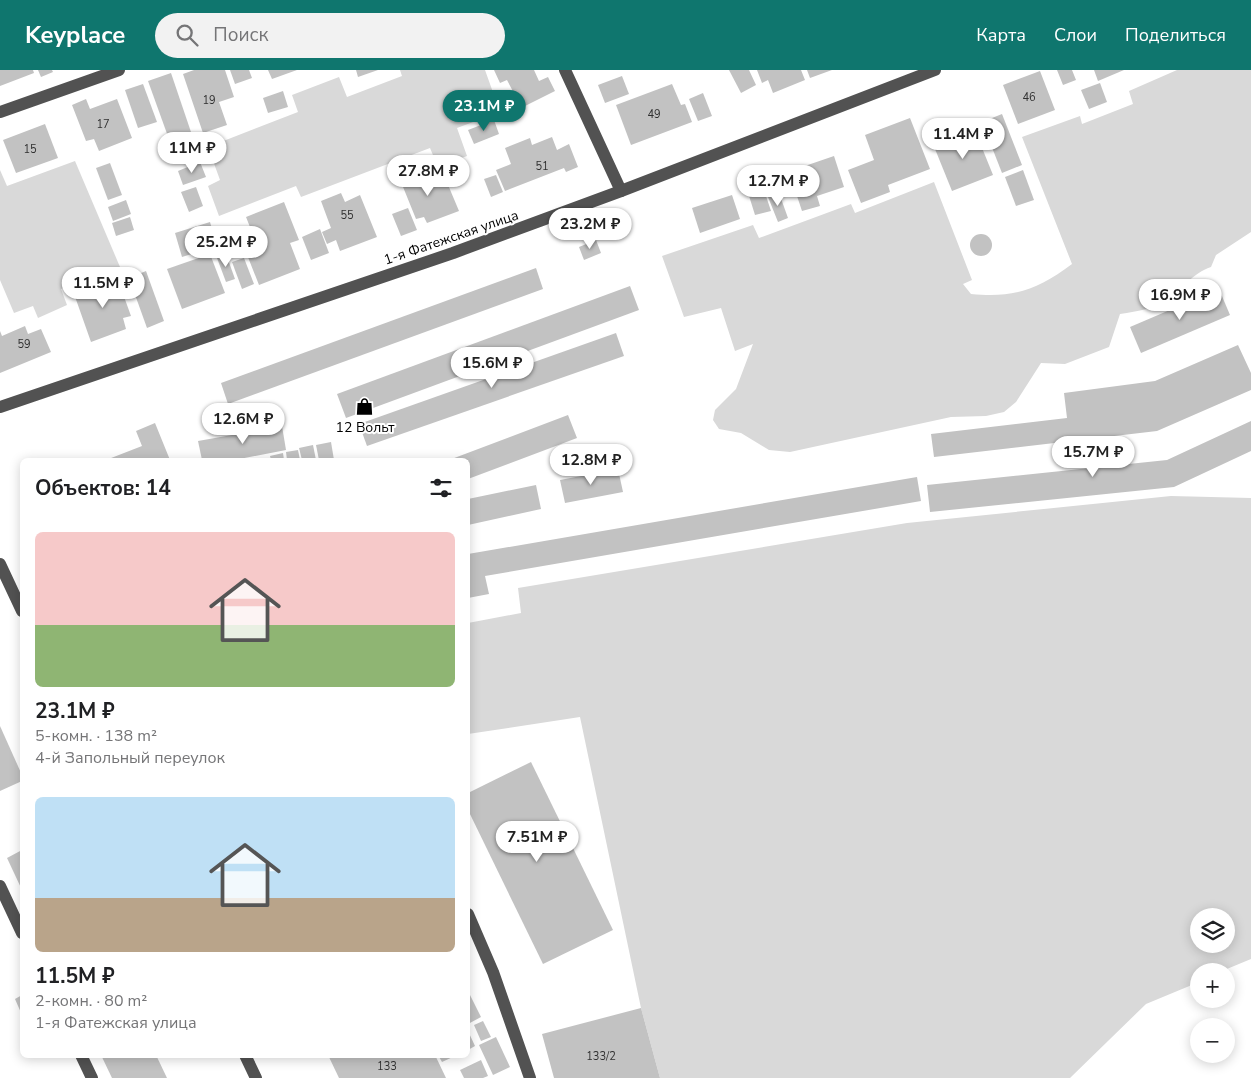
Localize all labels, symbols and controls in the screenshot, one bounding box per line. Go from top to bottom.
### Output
search box [155,13,505,58]
text: Keyplace [25,19,125,51]
icon: search [173,21,201,49]
text: Поиск [213,22,269,48]
text: Карта [976,23,1026,47]
text: Слои [1054,23,1097,47]
text: Поделиться [1125,23,1226,47]
pin: 23.1M ₽ [438,90,530,132]
house number: 46 [1022,90,1036,105]
house number: 19 [202,93,216,108]
text: 23.1M ₽ [454,95,514,117]
house number: 49 [647,107,661,122]
house number: 17 [96,117,110,132]
pin: 11.4M ₽ [917,118,1009,160]
text: 11.4M ₽ [933,123,993,145]
pin: 11M ₽ [157,132,227,174]
text: 11M ₽ [168,137,216,159]
house number: 15 [23,142,37,157]
pin: 27.8M ₽ [382,154,474,197]
house number: 51 [535,159,549,174]
text: 27.8M ₽ [398,160,458,182]
pin: 12.7M ₽ [732,164,824,207]
text: 12.7M ₽ [748,170,808,192]
street label: 1-я Фатежская улица [381,205,521,269]
house number: 55 [340,208,354,223]
pin: 23.2M ₽ [544,208,636,250]
text: 23.2M ₽ [560,213,620,235]
pin: 25.2M ₽ [180,226,272,268]
text: 25.2M ₽ [196,231,256,253]
pin: 11.5M ₽ [57,266,149,309]
text: 11.5M ₽ [73,272,133,294]
pin: 16.9M ₽ [1134,278,1226,321]
text: 16.9M ₽ [1150,284,1210,306]
house number: 59 [17,337,31,352]
pin: 15.6M ₽ [446,346,538,389]
text: 15.6M ₽ [462,352,522,374]
shop icon: 12 Вольт [355,397,375,417]
pin: 12.6M ₽ [197,402,289,445]
text: 12.6M ₽ [213,408,273,430]
place label: 12 Вольт [335,418,395,437]
pin: 15.7M ₽ [1047,436,1139,478]
text: 15.7M ₽ [1063,441,1123,463]
pin: 12.8M ₽ [545,444,637,486]
text: 12.8M ₽ [561,449,621,471]
text: Объектов: 14 [35,474,171,502]
icon: filters [427,474,455,502]
icon: home [200,565,290,655]
text: 23.1M ₽ [35,697,115,725]
text: 5-комн. · 138 m² [35,725,157,747]
text: 4-й Запольный переулок [35,747,225,769]
pin: 7.51M ₽ [491,820,583,863]
text: 7.51M ₽ [507,826,567,848]
icon: home [200,830,290,920]
map controls [1190,908,1235,1063]
button: layers [1190,908,1235,953]
text: 11.5M ₽ [35,962,115,990]
button: + [1190,963,1235,1008]
text: 2-комн. · 80 m² [35,990,147,1012]
text: 1-я Фатежская улица [35,1012,197,1034]
button: − [1190,1018,1235,1063]
house number: 133/2 [586,1049,616,1064]
house number: 133 [377,1059,397,1074]

